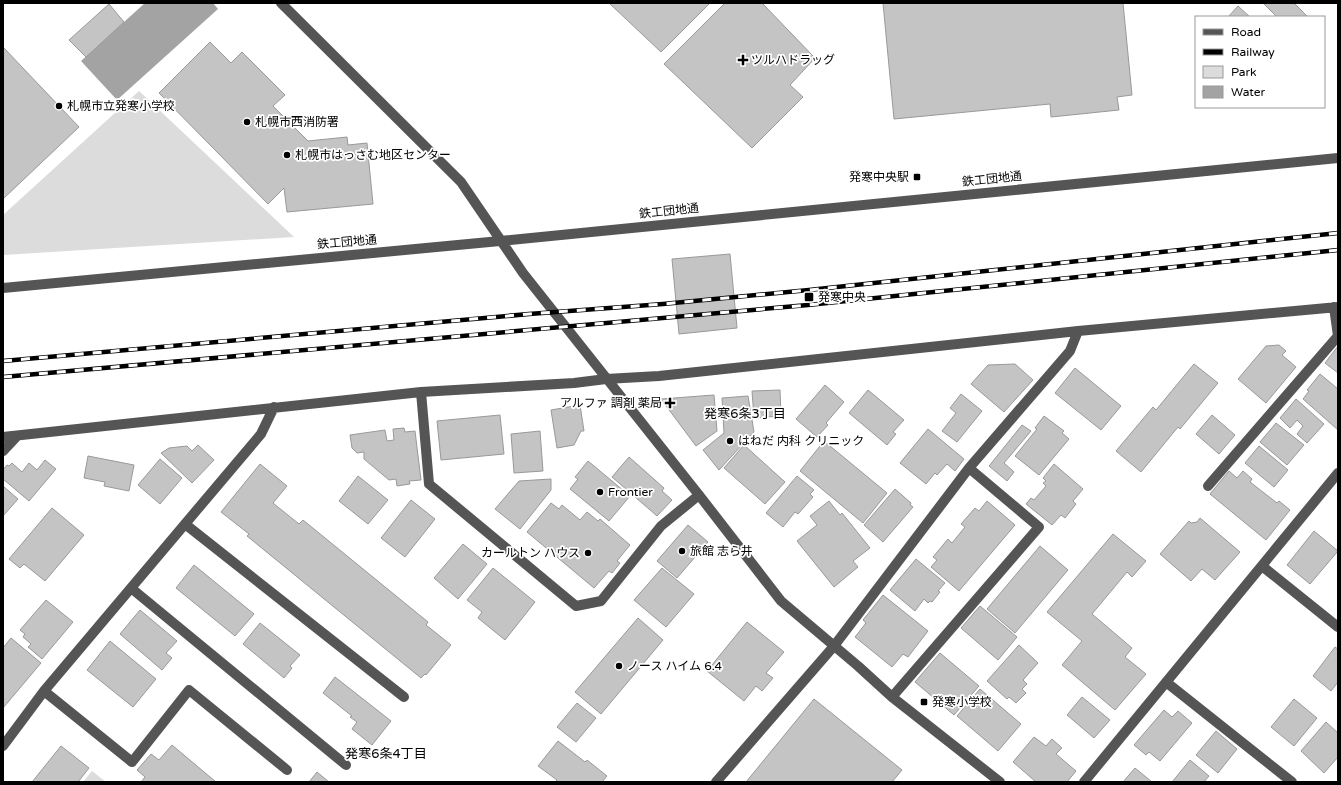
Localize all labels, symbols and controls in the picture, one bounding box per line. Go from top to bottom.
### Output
legend [1195,16,1325,108]
text: Road [1231,25,1261,39]
text: Railway [1231,45,1275,59]
place label: ツルハドラッグ [751,53,835,67]
marker: ツルハドラッグ [738,55,748,65]
text: Park [1231,65,1257,79]
text: Water [1231,85,1266,99]
place label: 札幌市立発寒小学校 [67,99,175,113]
marker: 札幌市立発寒小学校 [54,101,64,111]
place label: 札幌市西消防署 [255,115,339,129]
marker: 札幌市西消防署 [242,117,252,127]
place label: 札幌市はっさむ地区センター [295,148,451,162]
marker: 札幌市はっさむ地区センター [282,150,292,160]
street label: 鉄工団地通 [961,169,1023,189]
place label: 発寒中央駅 [849,170,909,184]
marker: 発寒中央駅 [912,172,922,182]
street label: 鉄工団地通 [638,201,700,221]
street label: 鉄工団地通 [316,232,378,252]
place label: 発寒中央 [818,290,866,304]
marker: 発寒中央 [803,291,815,303]
place label: アルファ 調剤 薬局 [560,396,662,410]
marker: アルファ 調剤 薬局 [665,398,675,408]
district label: 発寒6条3丁目 [704,406,786,422]
place label: はねだ 内科 クリニック [738,434,864,448]
marker: はねだ 内科 クリニック [725,436,735,446]
place label: Frontier [608,485,653,499]
marker: Frontier [595,487,605,497]
place label: 旅館 志ら井 [690,544,753,558]
place label: カールトン ハウス [481,546,580,560]
marker: 旅館 志ら井 [677,546,687,556]
marker: カールトン ハウス [583,548,593,558]
place label: ノース ハイム 6.4 [627,659,723,673]
marker: ノース ハイム 6.4 [614,661,624,671]
place label: 発寒小学校 [932,695,992,709]
marker: 発寒小学校 [919,697,929,707]
district label: 発寒6条4丁目 [345,746,427,762]

